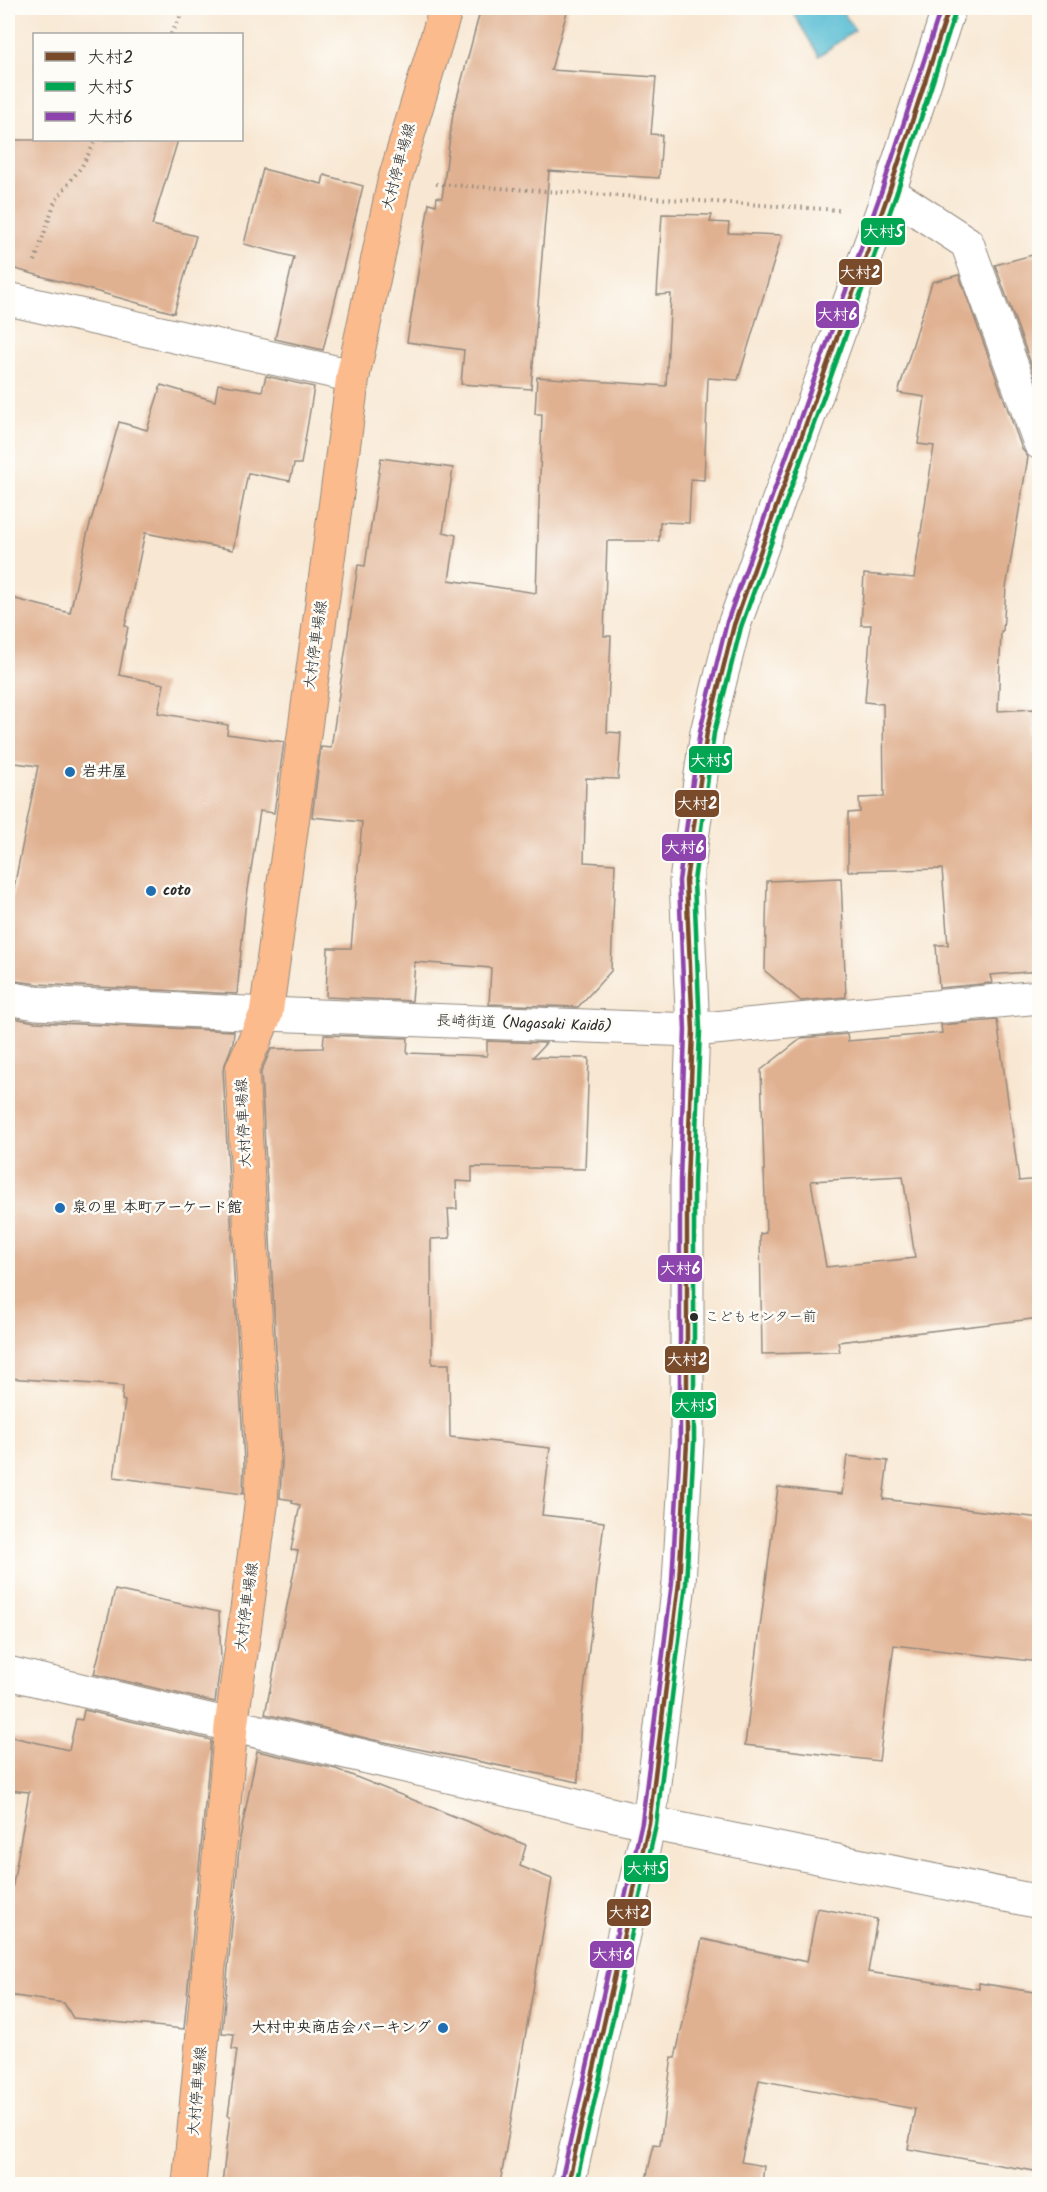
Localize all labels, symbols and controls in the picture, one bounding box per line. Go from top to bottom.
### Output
legend [33,33,243,141]
text: 大村2 [87,44,133,73]
text: 大村5 [87,74,134,103]
text: 大村6 [87,104,133,133]
street label: 大村停車場線 [376,120,422,214]
line badge: 大村5 [860,217,906,246]
text: 大村5 [863,220,905,245]
line badge: 大村2 [838,258,883,286]
text: 大村2 [839,261,881,286]
line badge: 大村6 [815,300,860,329]
text: 大村6 [817,303,858,328]
street label: 大村停車場線 [298,599,334,691]
line badge: 大村5 [688,745,733,774]
text: 大村5 [690,749,732,774]
place label: 岩井屋 [82,760,127,784]
marker: 岩井屋 [63,765,77,779]
line badge: 大村2 [674,789,720,818]
text: 大村2 [676,792,718,817]
line badge: 大村6 [661,833,707,862]
text: 大村6 [664,836,705,861]
place label: coto [163,879,191,903]
marker: coto [144,884,158,898]
street label: 長崎街道 (Nagasaki Kaidō) [436,1009,612,1039]
street label: 大村停車場線 [230,1077,258,1169]
place label: 泉の里 本町アーケード館 [72,1196,242,1220]
marker: 泉の里 本町アーケード館 [53,1201,67,1215]
line badge: 大村6 [657,1254,703,1283]
text: 大村6 [660,1257,701,1282]
place label: こどもセンター前 [705,1306,816,1328]
marker: こどもセンター前 [688,1311,700,1323]
line badge: 大村2 [664,1345,710,1374]
text: 大村2 [666,1348,708,1373]
line badge: 大村5 [671,1391,717,1419]
text: 大村5 [674,1394,716,1419]
street label: 大村停車場線 [229,1561,265,1653]
line badge: 大村5 [623,1854,669,1883]
text: 大村5 [626,1857,668,1882]
line badge: 大村2 [606,1898,652,1927]
text: 大村2 [608,1901,650,1926]
line badge: 大村6 [589,1940,635,1969]
text: 大村6 [592,1943,633,1968]
place label: 大村中央商店会パーキング [251,2016,431,2040]
marker: 大村中央商店会パーキング [436,2021,450,2035]
street label: 大村停車場線 [182,2045,214,2137]

